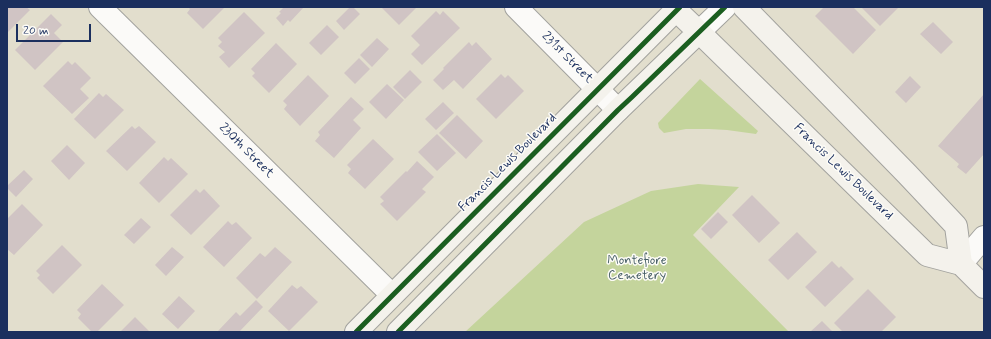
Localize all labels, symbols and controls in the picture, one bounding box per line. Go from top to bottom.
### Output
scale bar [18,16,93,42]
text: 20 m [23,23,49,39]
street label: 231st Street [538,29,596,87]
street label: Francis Lewis Boulevard [456,111,560,215]
street label: 230th Street [215,120,277,182]
street label: Francis Lewis Boulevard [790,120,896,224]
park label: Montefiore Cemetery [607,253,667,284]

